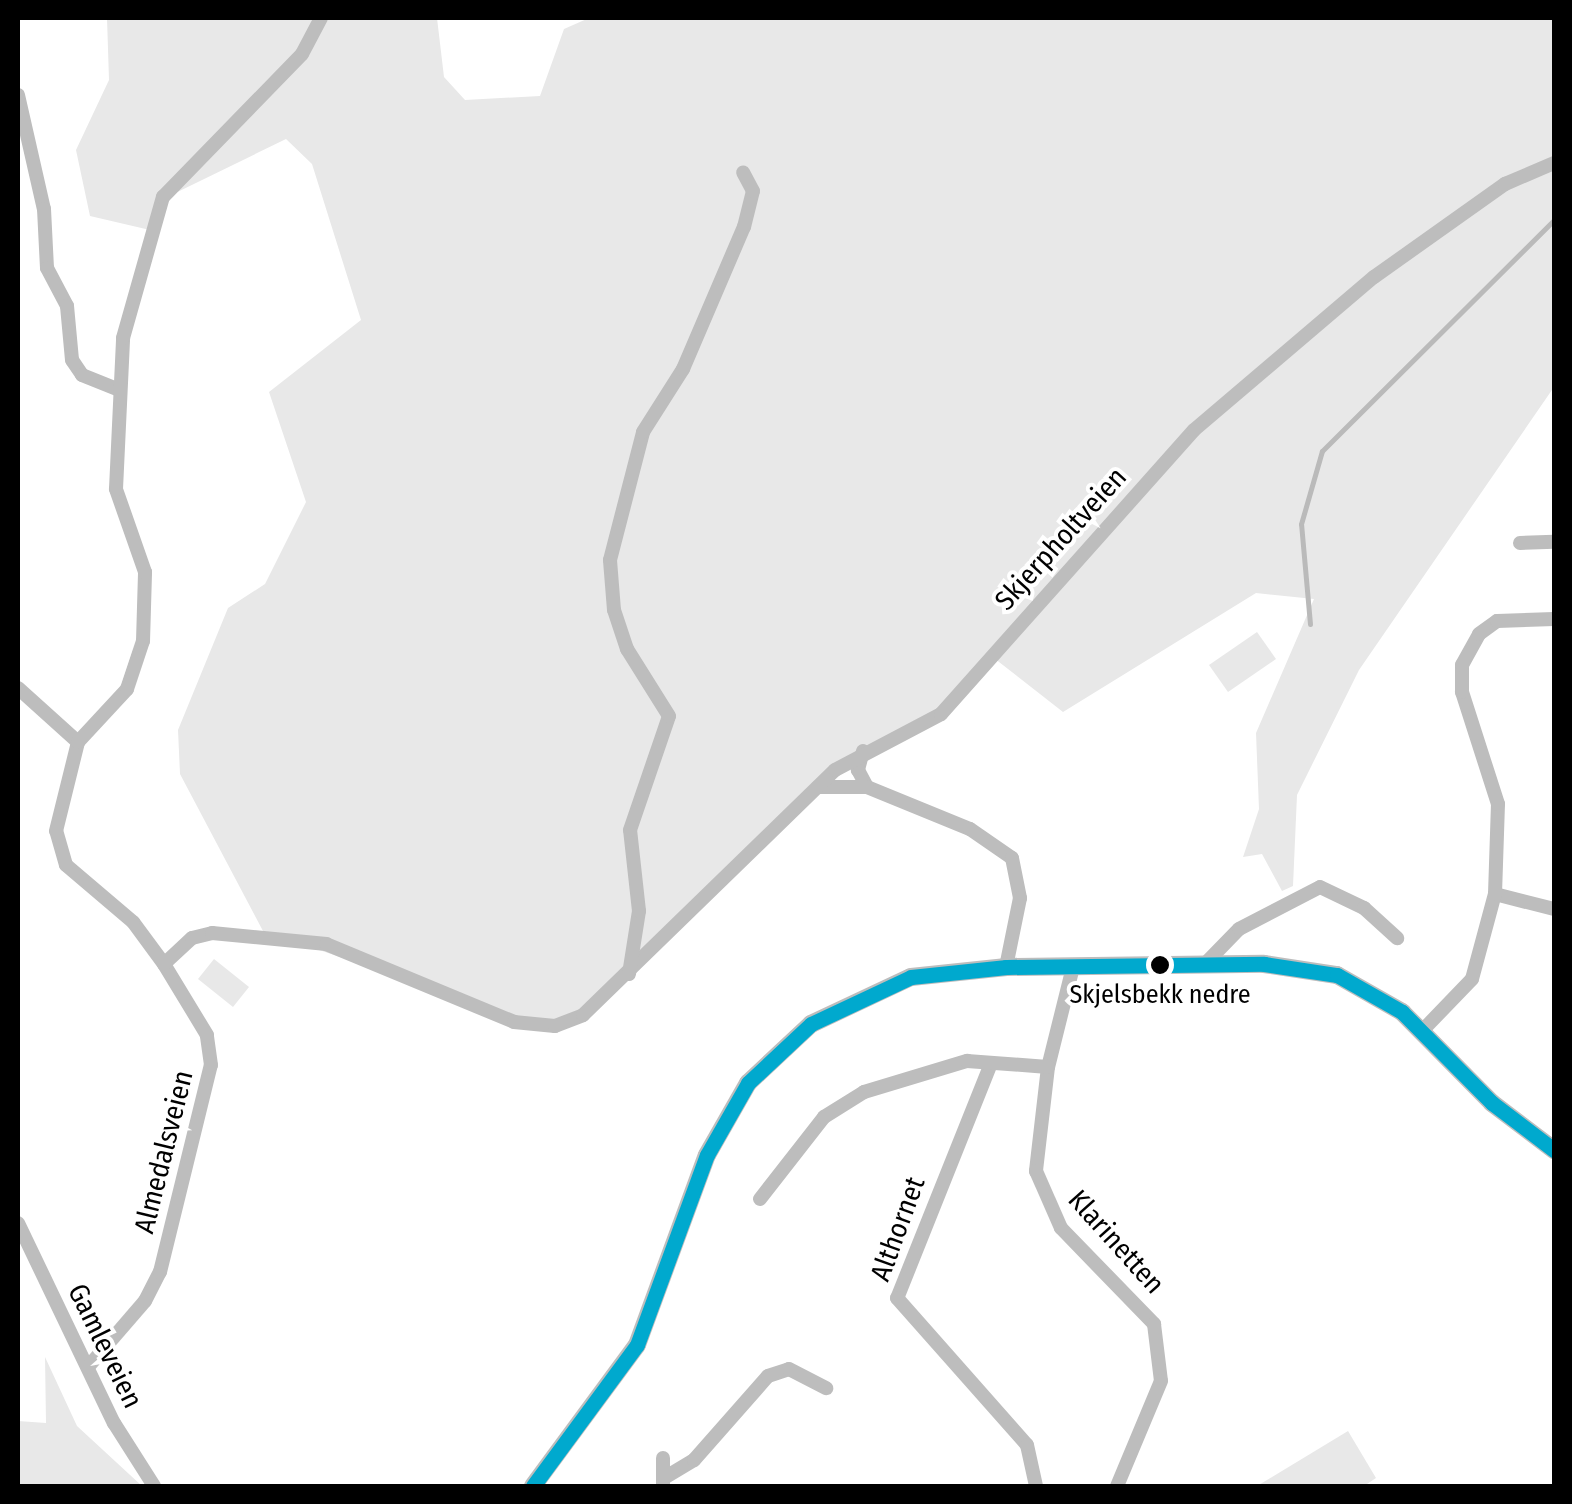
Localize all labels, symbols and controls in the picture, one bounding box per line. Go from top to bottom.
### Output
street label: Skjerpholtveien [988,461,1134,617]
marker: Skjelsbekk nedre [1150,955,1170,975]
place label: Skjelsbekk nedre [1069,979,1251,1011]
street label: Almedalsveien [128,1067,200,1237]
street label: Althornet [864,1172,932,1286]
street label: Klarinetten [1061,1183,1171,1301]
street label: Gamleveien [61,1278,149,1414]

